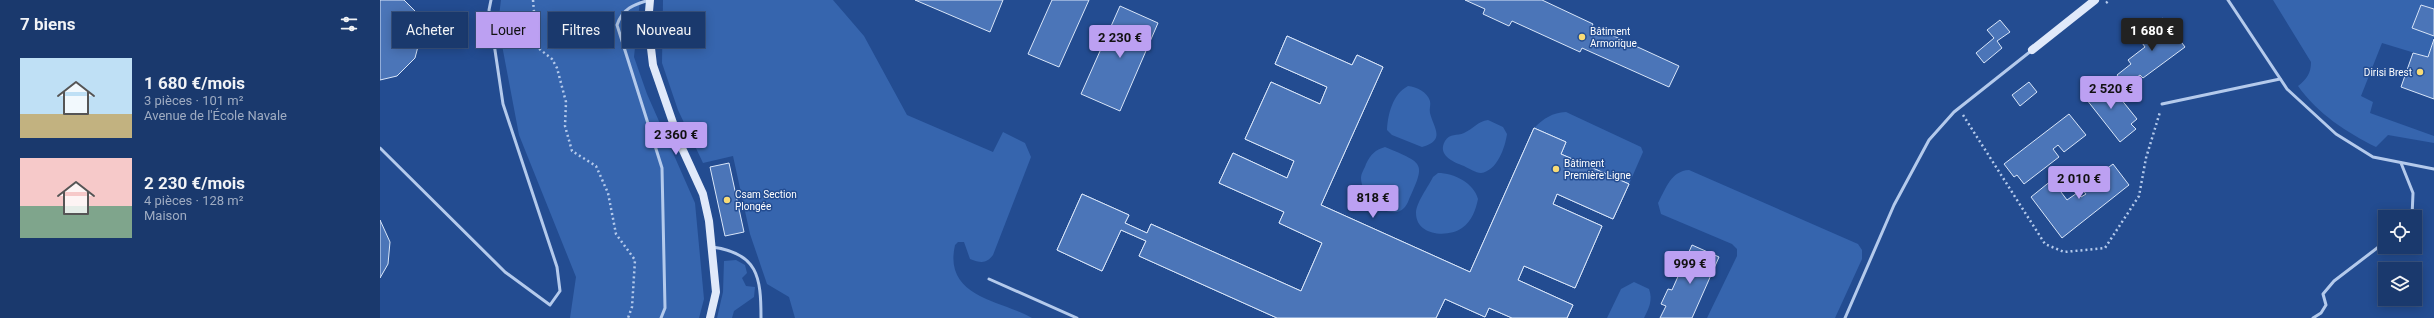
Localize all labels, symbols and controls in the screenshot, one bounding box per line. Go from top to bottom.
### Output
chip: Acheter [392,12,468,48]
chip: Louer [476,12,540,48]
chip: Filtres [548,12,614,48]
chip: Nouveau [622,12,705,48]
icon: filters [338,13,360,35]
text: 7 biens [20,14,75,34]
pin: 1 680 € [2115,18,2189,52]
text: 1 680 € [2130,23,2174,38]
pin: 2 230 € [1083,25,1157,59]
place label: Bâtiment Armorique [1590,26,1637,49]
text: 2 230 € [1098,30,1142,45]
marker: Bâtiment Armorique [1577,32,1587,42]
place label: Dirisi Brest [2364,67,2412,78]
marker: Dirisi Brest [2415,67,2425,77]
text: 1 680 €/mois [144,73,245,93]
icon: home [52,74,100,122]
pin: 2 520 € [2074,76,2148,110]
text: 2 520 € [2089,81,2133,96]
text: 3 pièces · 101 m² [144,93,243,108]
text: Avenue de l'École Navale [144,108,287,123]
pin: 2 360 € [639,122,713,156]
text: 2 360 € [654,127,698,142]
place label: Bâtiment Première Ligne [1564,158,1631,181]
marker: Bâtiment Première Ligne [1551,164,1561,174]
pin: 2 010 € [2042,166,2116,200]
text: 2 010 € [2057,171,2101,186]
text: 2 230 €/mois [144,173,245,193]
icon: home [52,174,100,222]
pin: 818 € [1345,185,1401,219]
place label: Csam Section Plongée [735,189,797,212]
text: 818 € [1356,190,1390,205]
text: 4 pièces · 128 m² [144,193,243,208]
marker: Csam Section Plongée [722,195,732,205]
text: Maison [144,208,187,223]
map controls [2378,210,2422,306]
button: locate [2378,210,2422,254]
pin: 999 € [1662,251,1718,285]
text: 999 € [1673,256,1707,271]
button: layers [2378,262,2422,306]

